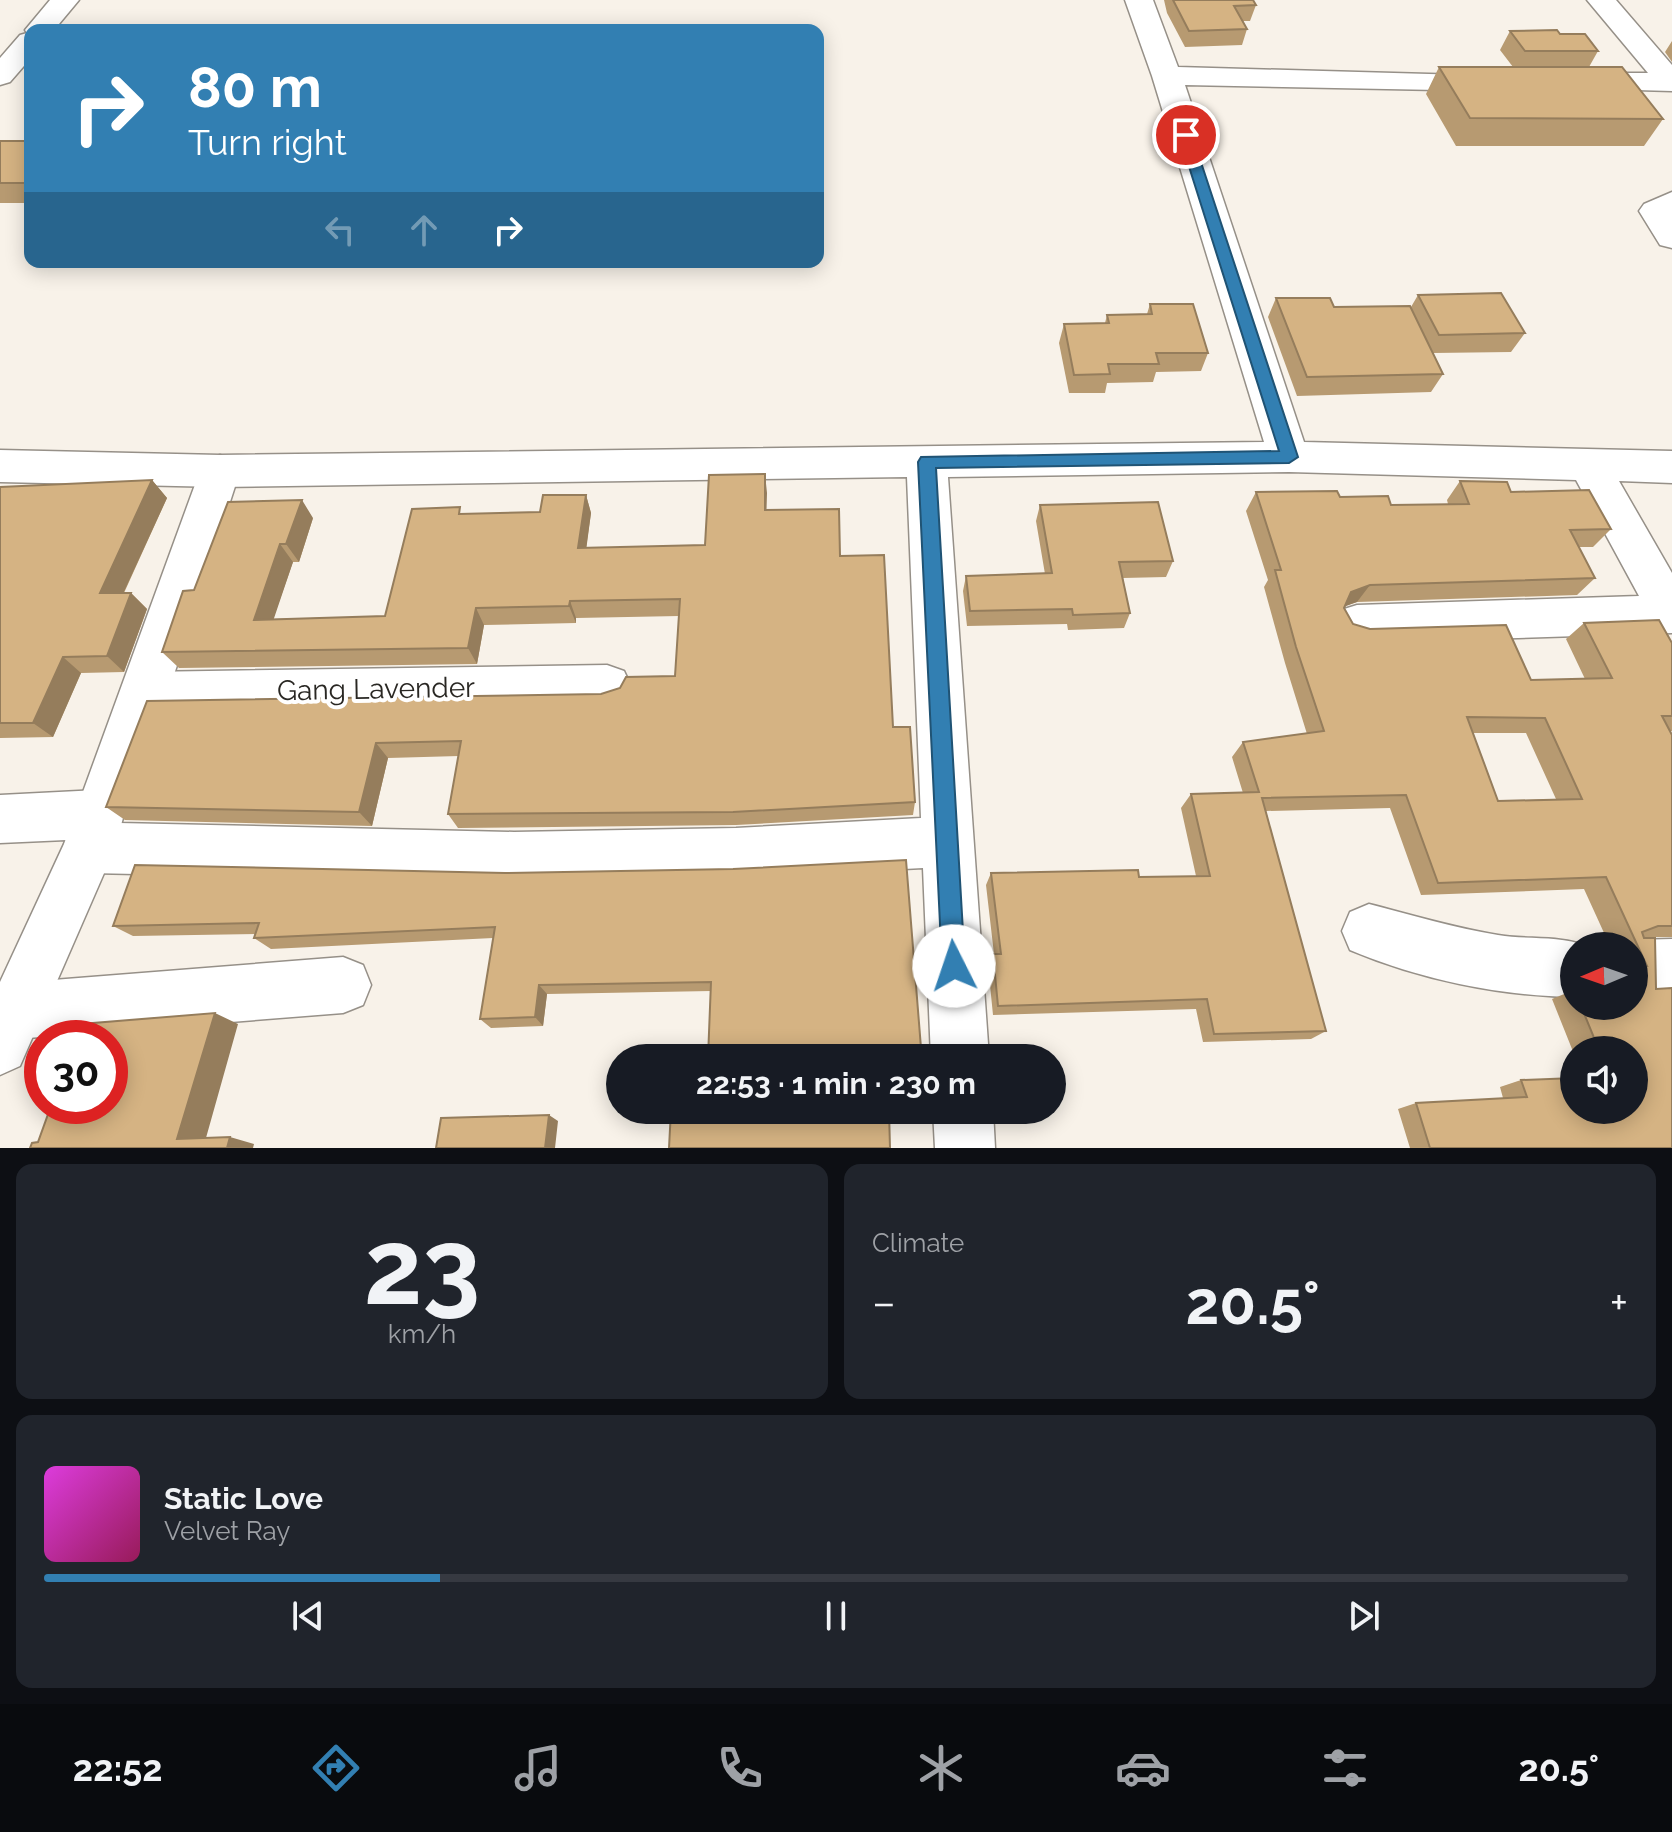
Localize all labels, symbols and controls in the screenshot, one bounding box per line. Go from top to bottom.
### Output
text: 80 m [188,54,322,120]
icon: right [56,56,160,160]
pin [1152,101,1220,169]
icon: arrive [1164,113,1208,157]
text: Turn right [188,121,347,163]
icon: left [318,208,362,252]
icon: ahead [402,208,446,252]
icon: right [486,208,530,252]
street label: Gang Lavender [277,671,475,707]
position arrow [912,924,996,1008]
north arrow [1560,932,1648,1020]
map controls [1560,932,1648,1124]
speed limit sign: 30 [24,1020,128,1124]
button: sound [1560,1036,1648,1124]
text: 22:53 · 1 min · 230 m [696,1066,976,1101]
text: 23 [364,1206,480,1328]
text: Climate [872,1228,964,1258]
text: 20.5° [1185,1268,1320,1338]
text: − [872,1277,896,1328]
text: + [1610,1277,1628,1328]
text: km/h [388,1319,456,1349]
text: Static Love [164,1481,323,1516]
text: Velvet Ray [164,1516,290,1546]
icon: previous [286,1594,330,1638]
icon: pause [814,1594,858,1638]
icon: next [1342,1594,1386,1638]
icon: directions [308,1740,364,1796]
icon: music [510,1740,566,1796]
icon: phone [712,1740,768,1796]
icon: climate [913,1740,969,1796]
icon: car [1115,1740,1171,1796]
icon: filters [1317,1740,1373,1796]
text: 22:52 [73,1747,163,1789]
text: 20.5° [1518,1747,1599,1789]

